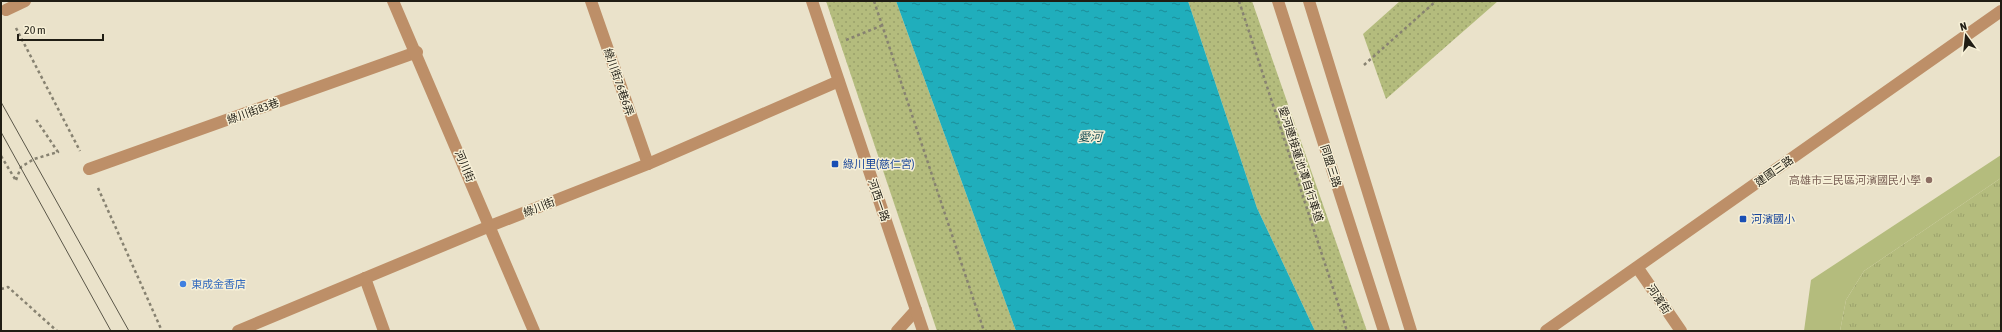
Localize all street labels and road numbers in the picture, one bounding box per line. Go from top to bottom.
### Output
street label: 綠川街76巷6弄 [602,47,636,117]
street label: 綠川街83巷 [225,96,281,126]
street label: 愛河連接蓮池潭自行車道 [1277,105,1325,223]
street label: 同盟三路 [1318,143,1344,189]
street label: 河川街 [453,148,477,184]
street label: 建國三路 [1753,153,1795,189]
street label: 河西一路 [866,177,892,223]
street label: 綠川街 [521,195,557,219]
street label: 河濱街 [1645,282,1673,316]

